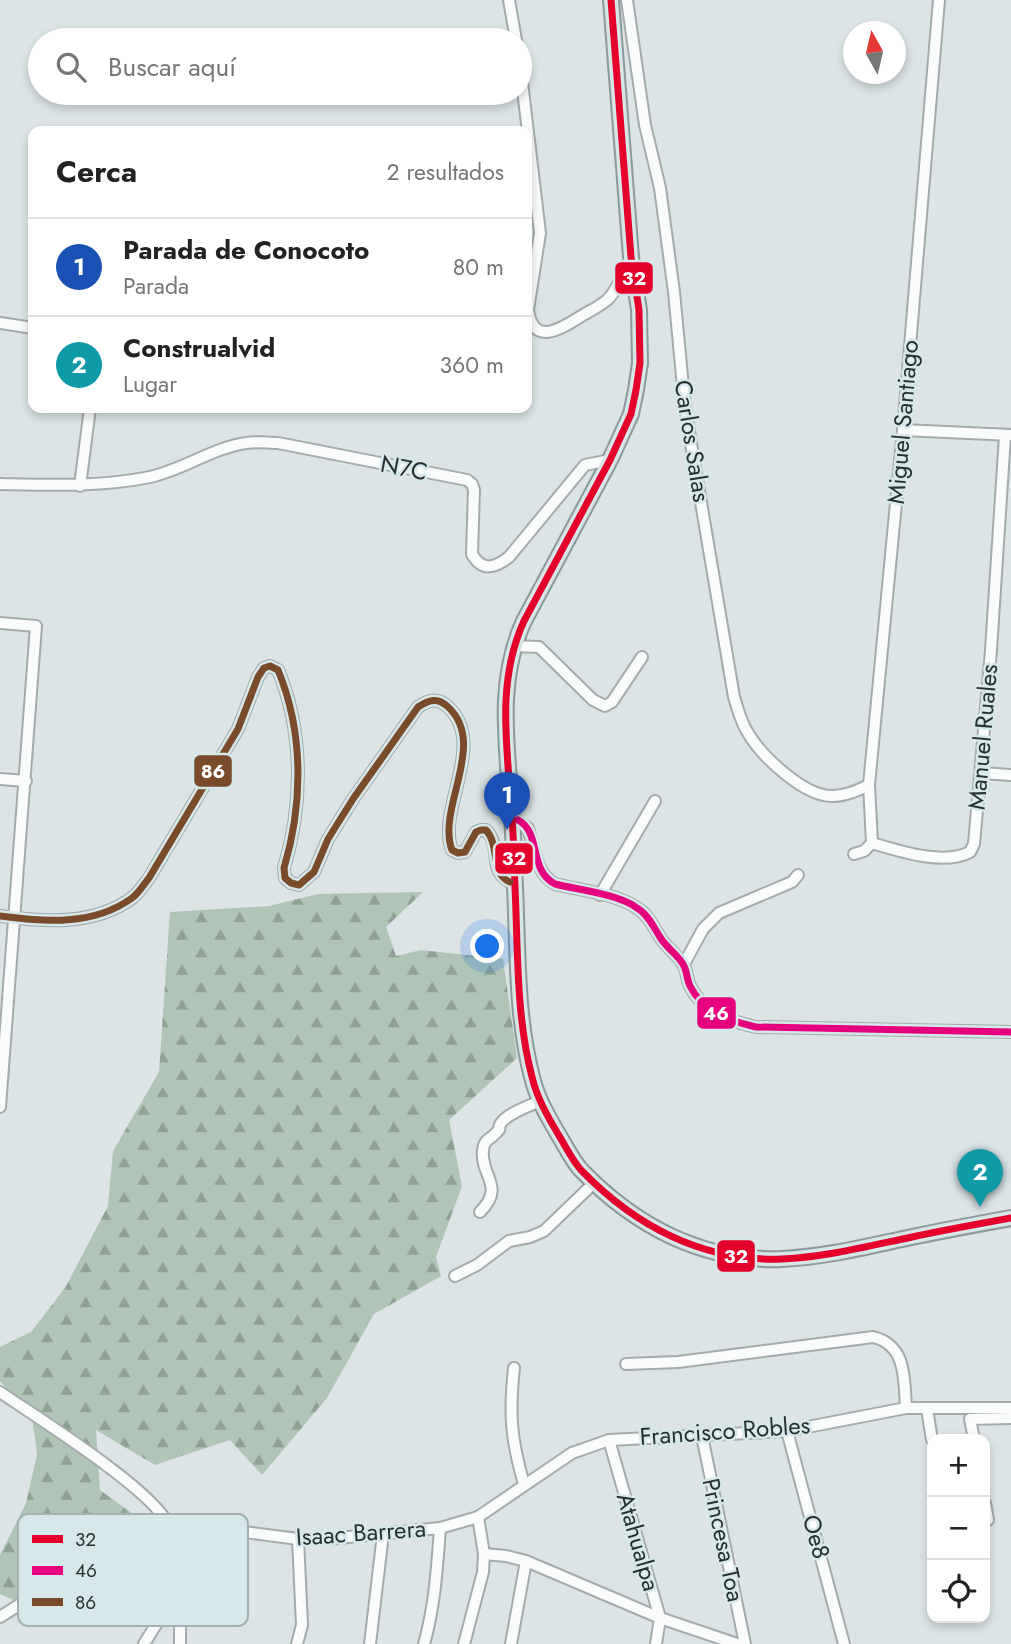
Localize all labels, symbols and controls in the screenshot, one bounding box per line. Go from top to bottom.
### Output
north arrow [843,21,906,84]
search box [28,28,532,105]
icon: search [52,48,90,86]
text: Buscar aquí [108,48,236,86]
text: Cerca [56,150,137,193]
text: 2 resultados [386,155,504,189]
text: Parada de Conocoto [123,231,369,269]
text: 1 [73,250,85,284]
text: 80 m [453,250,504,284]
line badge: 32 [614,261,654,295]
text: 32 [622,265,646,292]
text: Parada [123,269,189,303]
text: Construalvid [123,329,275,367]
street label: Miguel Santiago [878,338,927,506]
text: 2 [71,348,87,382]
text: 360 m [440,348,504,382]
text: Lugar [123,367,177,401]
street label: Carlos Salas [666,377,719,504]
street label: N7C [378,446,431,489]
street label: Manuel Ruales [959,663,1006,811]
line badge: 86 [193,754,233,788]
text: 86 [201,758,225,785]
pin: 1 [484,772,530,830]
line badge: 32 [494,842,534,875]
text: 32 [502,845,526,872]
your location [470,929,504,963]
line badge: 46 [696,996,737,1030]
text: 46 [703,1000,729,1027]
pin: 2 [957,1149,1003,1207]
line badge: 32 [716,1239,756,1273]
text: 32 [724,1243,748,1270]
street label: Francisco Robles [639,1407,811,1454]
map controls [927,1434,990,1623]
button: + [927,1434,990,1497]
street label: Princesa Toa [693,1475,754,1605]
street label: Atahualpa [608,1489,669,1595]
button: − [927,1497,990,1560]
street label: Isaac Barrera [295,1510,427,1555]
street label: Oe8 [794,1511,839,1563]
legend [18,1514,248,1626]
text: 32 [75,1526,96,1553]
text: 46 [75,1557,97,1584]
button: locate [927,1560,990,1623]
text: 86 [75,1589,96,1616]

